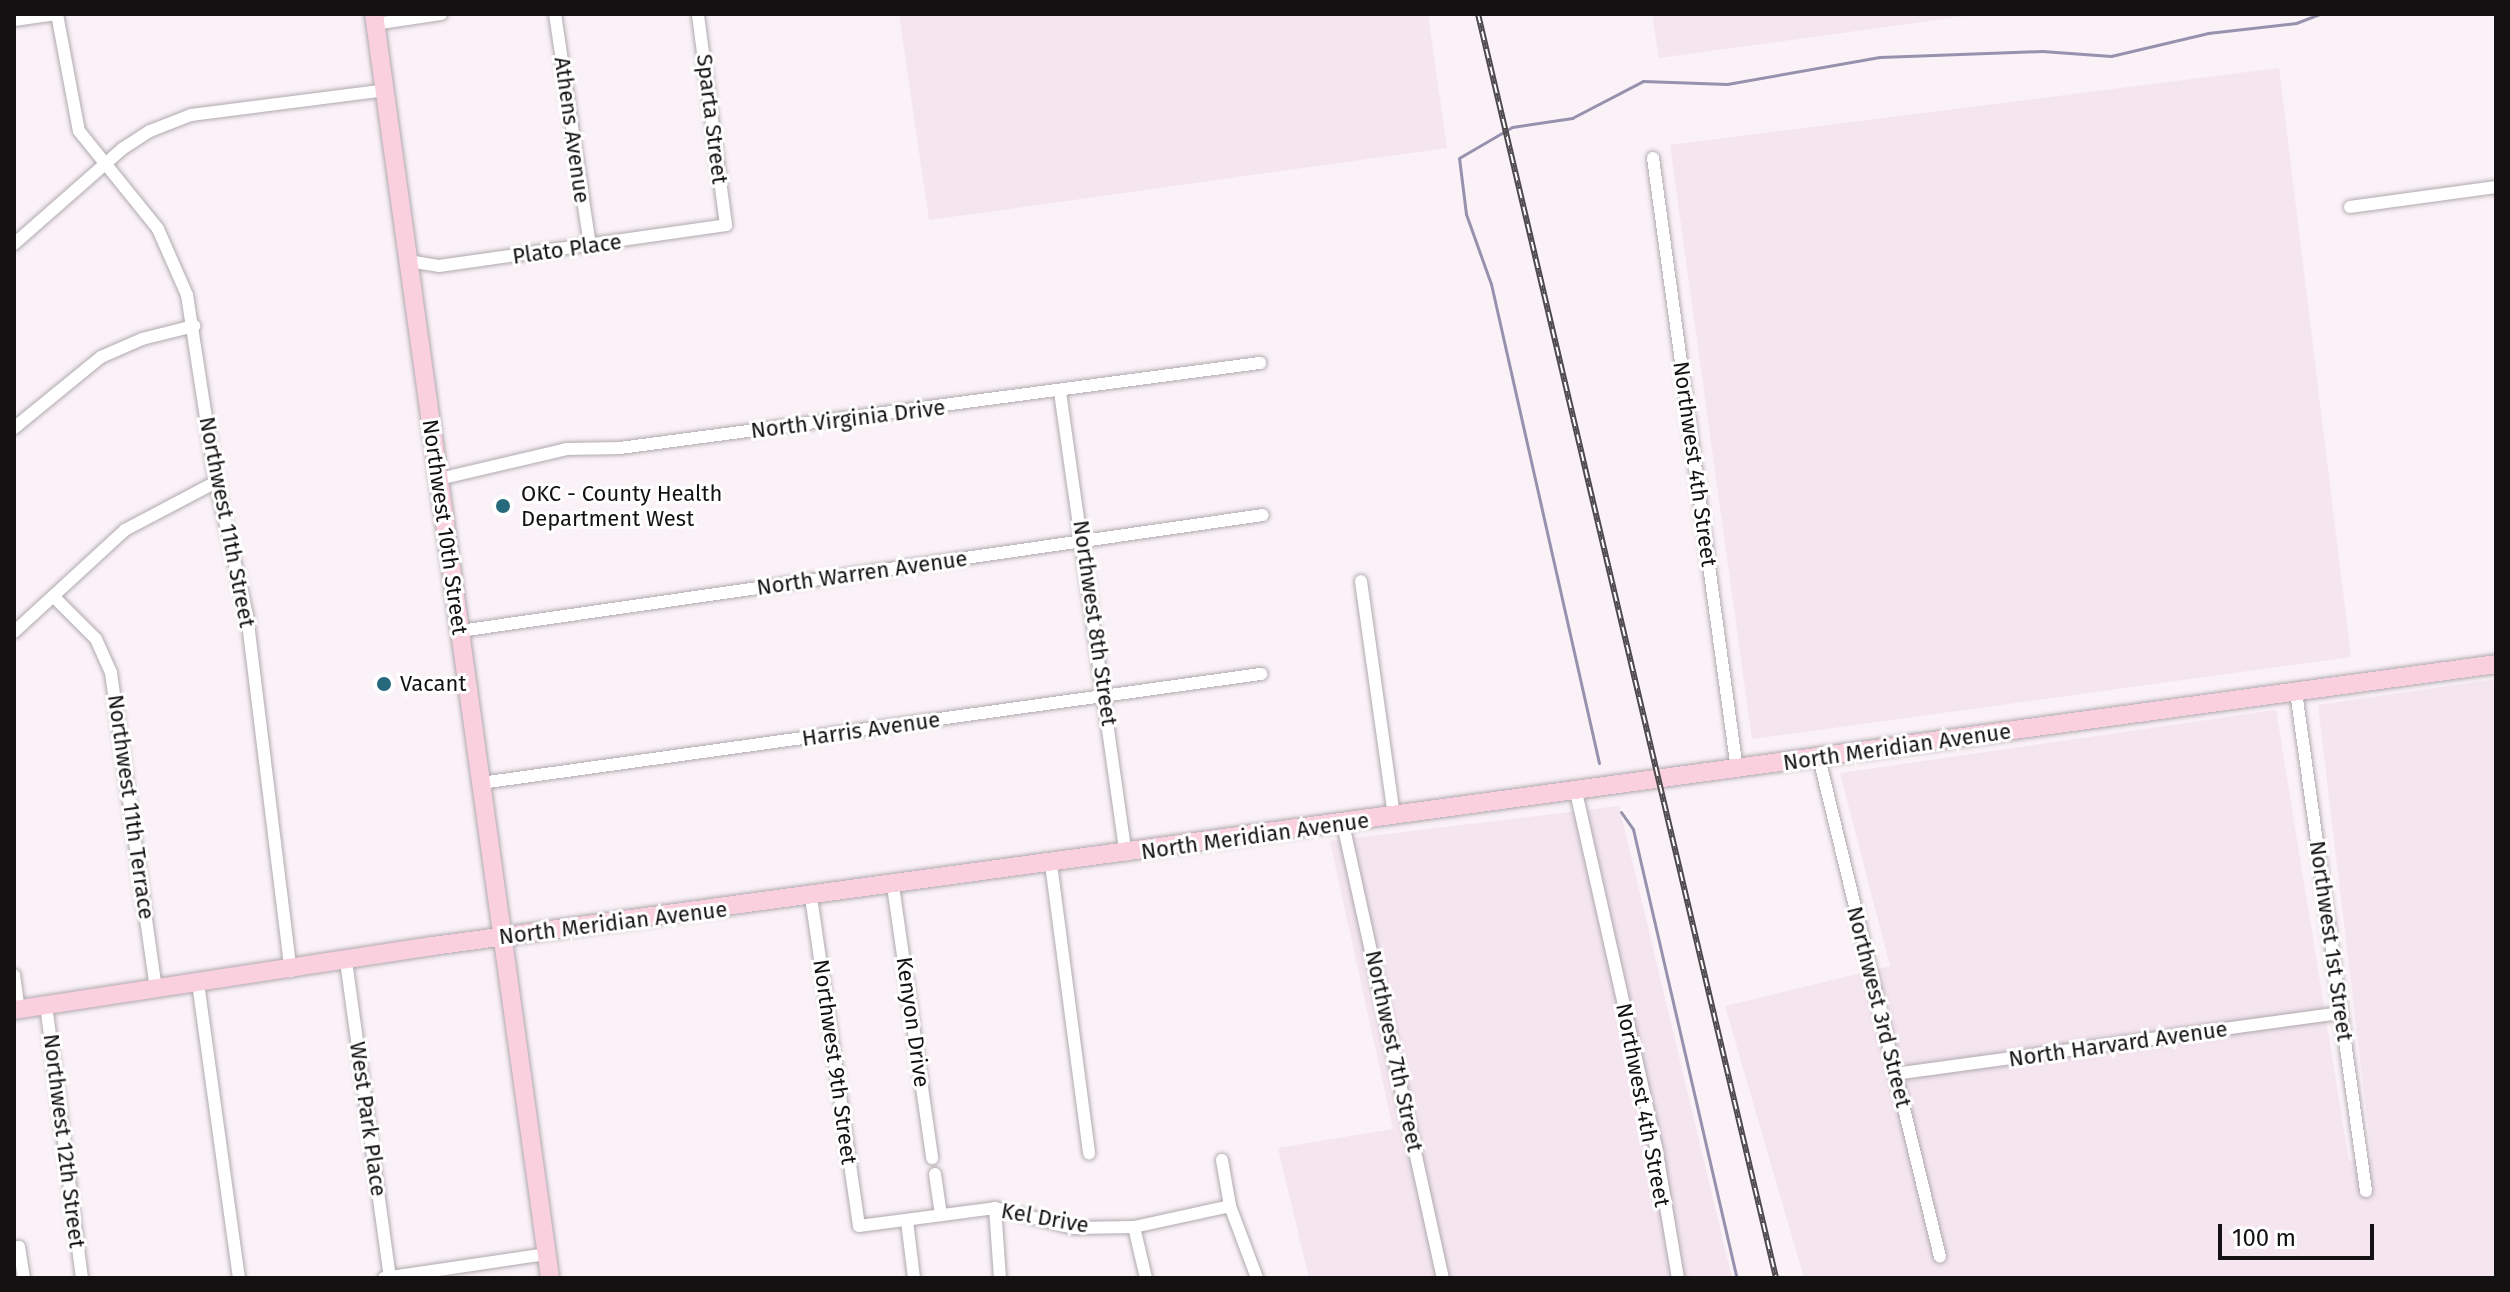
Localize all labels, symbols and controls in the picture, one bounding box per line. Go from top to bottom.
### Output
street label: Sparta Street [691,53,733,185]
street label: Athens Avenue [549,55,595,205]
street label: Plato Place [511,228,623,270]
street label: Northwest 4th Street [1668,360,1722,568]
street label: North Virginia Drive [749,394,947,444]
street label: Northwest 11th Street [194,414,260,630]
street label: Northwest 10th Street [417,418,473,636]
place label: OKC - County Health Department West [521,480,722,532]
marker: OKC - County Health Department West [492,495,514,517]
street label: Northwest 8th Street [1067,518,1123,728]
street label: North Warren Avenue [755,545,969,601]
place label: Vacant [400,671,466,697]
marker: Vacant [375,675,393,693]
street label: Northwest 11th Terrace [102,693,160,921]
street label: Harris Avenue [800,706,942,752]
street label: North Meridian Avenue [1781,718,2013,776]
street label: North Meridian Avenue [1139,807,1371,865]
street label: Northwest 1st Street [2304,839,2358,1043]
street label: North Meridian Avenue [497,896,729,950]
street label: Northwest 3rd Street [1841,904,1917,1110]
street label: Northwest 7th Street [1360,948,1428,1154]
street label: Kenyon Drive [891,955,935,1089]
street label: Northwest 9th Street [808,958,862,1166]
street label: Northwest 4th Street [1610,1001,1676,1209]
street label: North Harvard Avenue [2007,1016,2229,1072]
street label: Northwest 12th Street [38,1032,90,1250]
street label: West Park Place [344,1040,392,1198]
street label: Kel Drive [999,1197,1091,1239]
scale bar [2222,1208,2378,1258]
text: 100 m [2232,1224,2296,1252]

